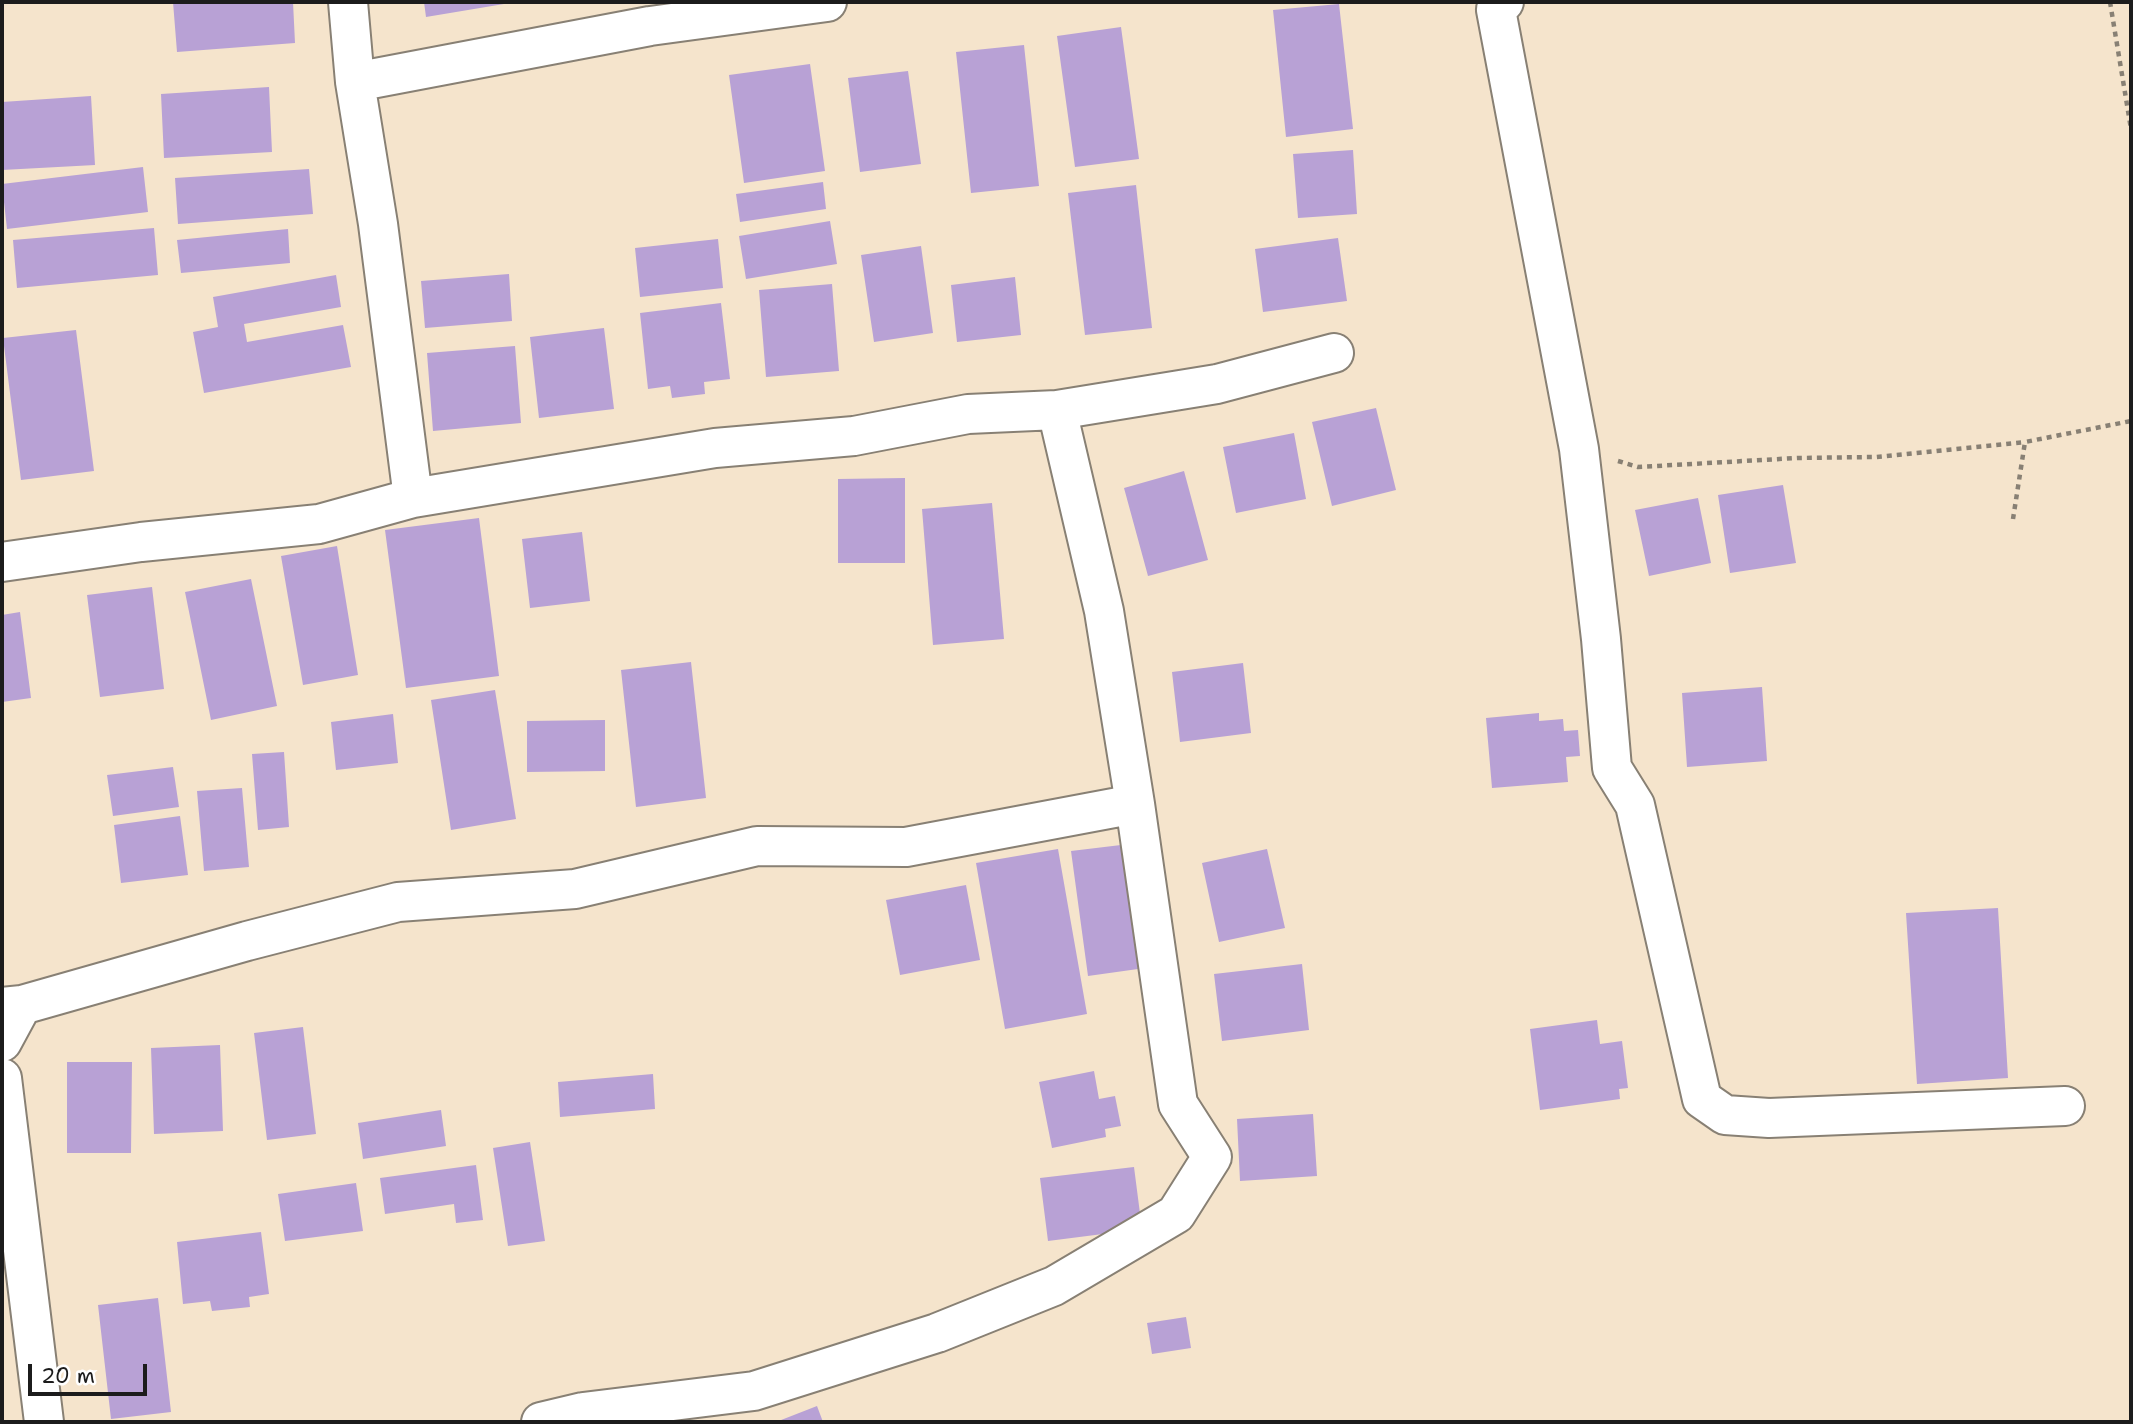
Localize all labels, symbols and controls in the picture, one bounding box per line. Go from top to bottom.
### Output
scale bar [32,1350,150,1394]
text: 20 m [41,1362,95,1390]

